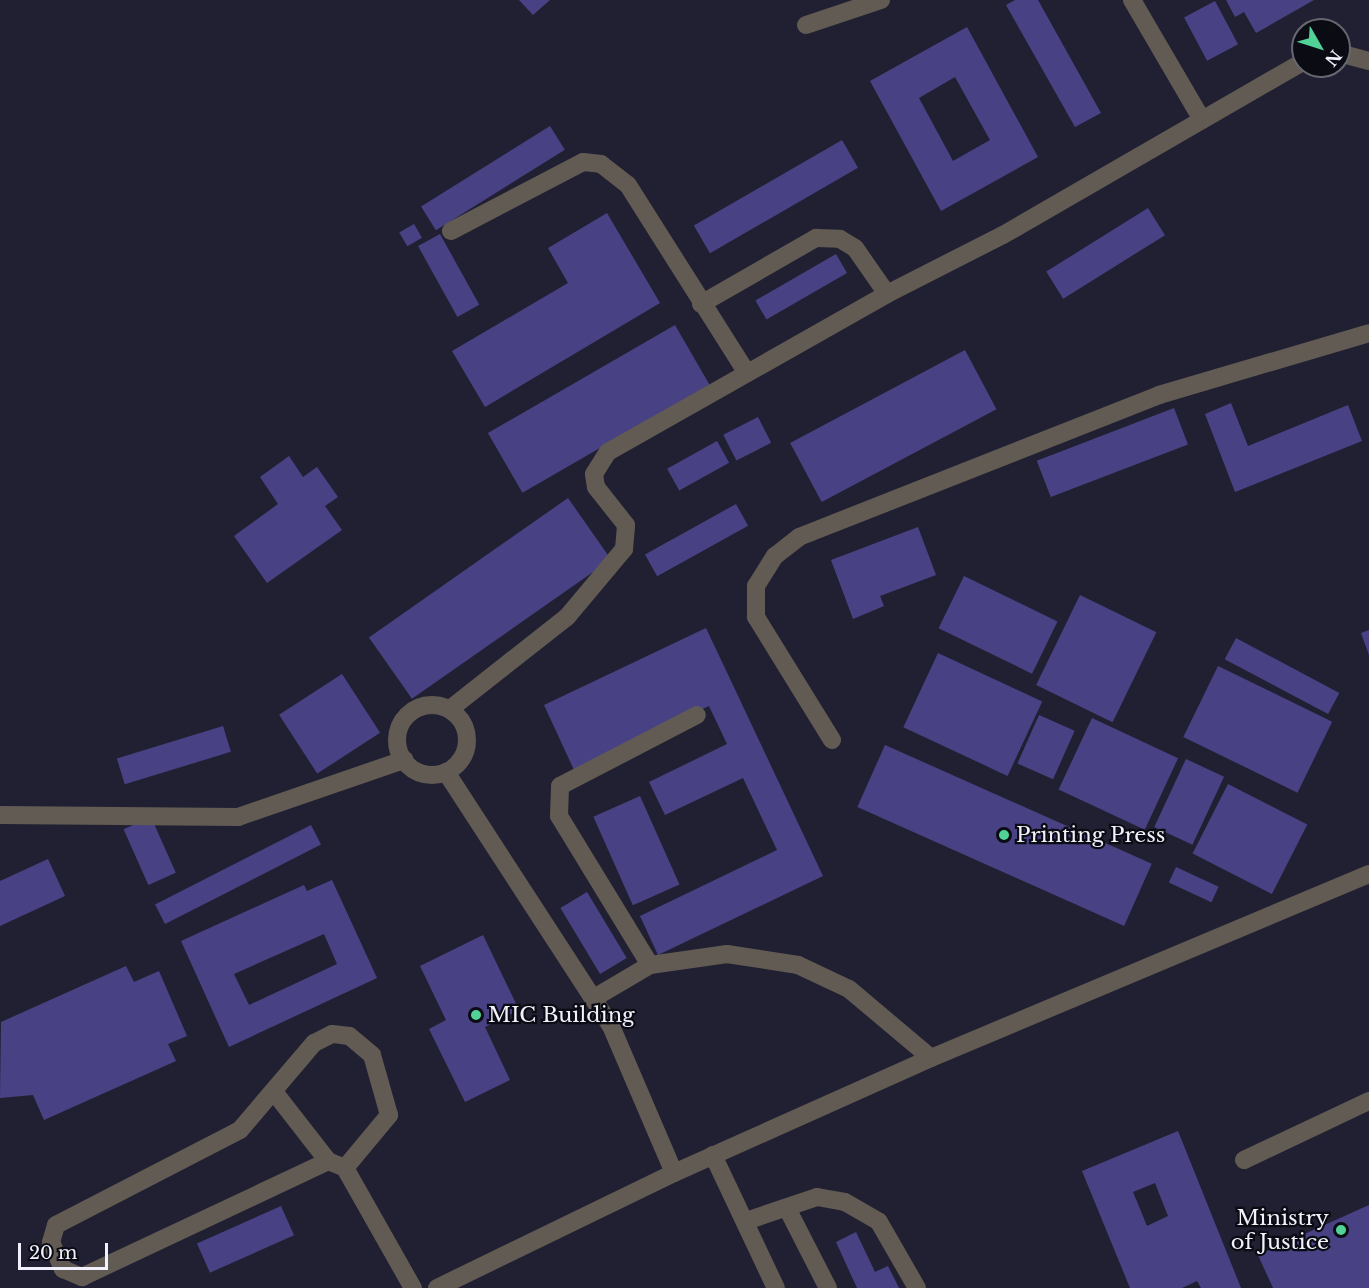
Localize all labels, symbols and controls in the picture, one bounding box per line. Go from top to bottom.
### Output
north arrow [1291,18,1351,78]
text: N [1321,46,1346,70]
place label: Printing Press [1016,822,1166,848]
marker: Printing Press [997,828,1011,842]
place label: MIC Building [488,1002,635,1028]
marker: MIC Building [469,1008,483,1022]
place label: Ministry of Justice [1231,1205,1329,1255]
marker: Ministry of Justice [1334,1223,1348,1237]
scale bar [21,1231,111,1269]
text: 20 m [29,1242,77,1264]

